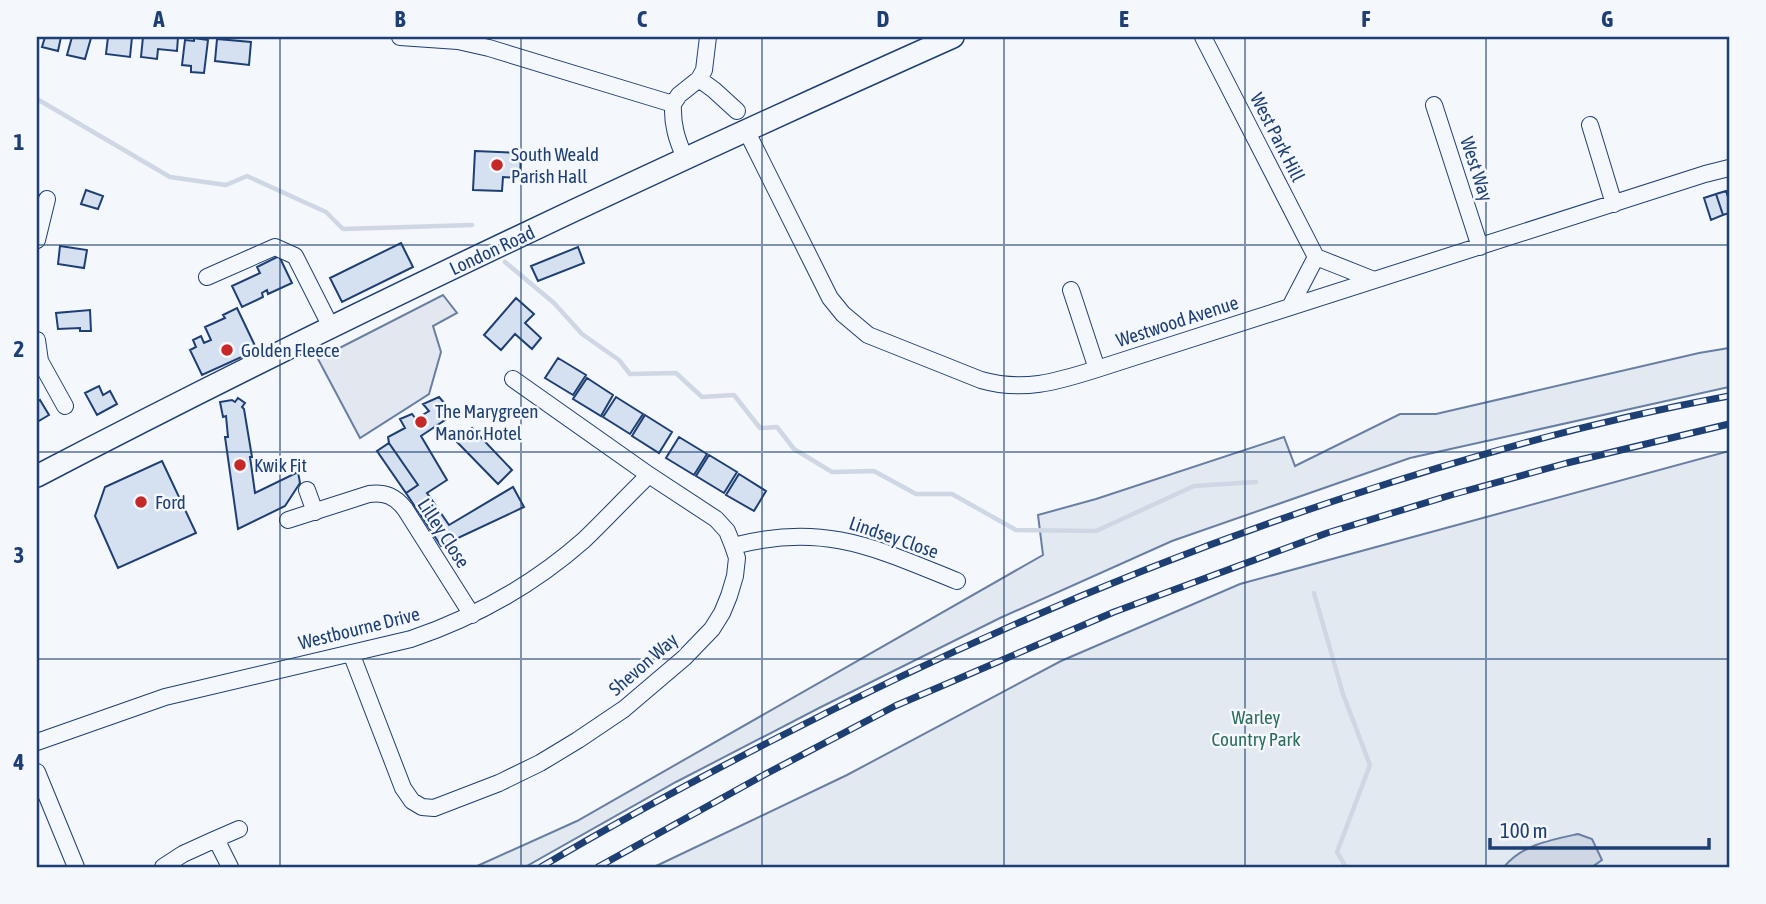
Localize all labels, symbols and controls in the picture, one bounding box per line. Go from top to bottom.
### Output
text: A [152,6,165,32]
text: B [395,6,406,32]
text: C [637,6,648,32]
text: D [877,6,890,32]
text: E [1119,6,1129,32]
text: F [1361,6,1371,32]
text: G [1601,6,1613,32]
street label: West Park Hill [1246,89,1310,185]
text: 1 [14,129,25,155]
street label: West Way [1456,134,1498,204]
place label: South Weald Parish Hall [511,143,599,187]
marker: South Weald Parish Hall [489,157,505,173]
street label: London Road [446,221,538,279]
street label: Westwood Avenue [1113,291,1241,351]
text: 2 [14,336,24,362]
place label: Golden Fleece [241,339,340,361]
marker: Golden Fleece [219,342,235,358]
place label: The Marygreen Manor Hotel [435,400,539,444]
marker: The Marygreen Manor Hotel [413,414,429,430]
place label: Kwik Fit [254,454,307,476]
marker: Kwik Fit [232,457,248,473]
place label: Ford [155,491,186,513]
marker: Ford [133,494,149,510]
street label: Lilley Close [413,494,475,572]
street label: Lindsey Close [846,511,942,563]
text: 3 [14,542,24,568]
street label: Westbourne Drive [296,602,422,654]
street label: Shevon Way [604,628,682,700]
park label: Warley Country Park [1211,706,1301,750]
text: 4 [13,749,25,775]
scale bar [1490,806,1708,850]
text: 100 m [1500,818,1548,842]

